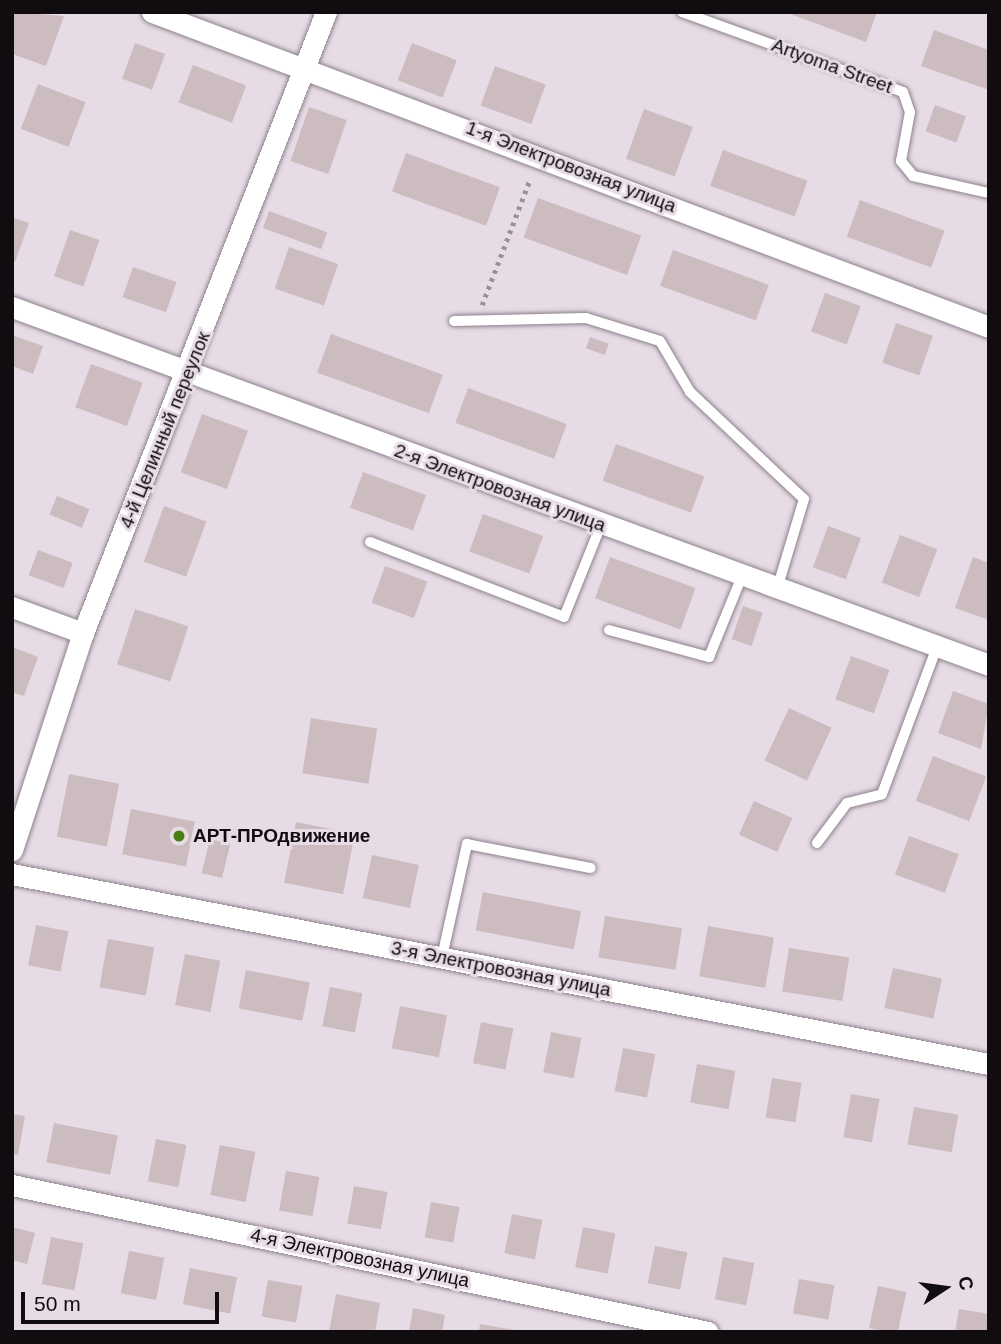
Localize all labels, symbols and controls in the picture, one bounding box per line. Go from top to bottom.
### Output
street label: Artyoma Street [769,34,895,98]
street label: 1-я Электровозная улица [463,116,679,218]
street label: 4-й Целинный переулок [115,328,215,532]
street label: 2-я Электровозная улица [391,439,609,537]
place label: АРТ-ПРОдвижение [193,825,370,847]
marker: АРТ-ПРОдвижение [171,828,187,844]
street label: 3-я Электровозная улица [389,937,613,1001]
street label: 4-я Электровозная улица [248,1224,472,1292]
north arrow [910,1253,980,1323]
text: С [954,1274,978,1292]
scale bar [24,1278,222,1322]
text: 50 m [34,1292,81,1315]

